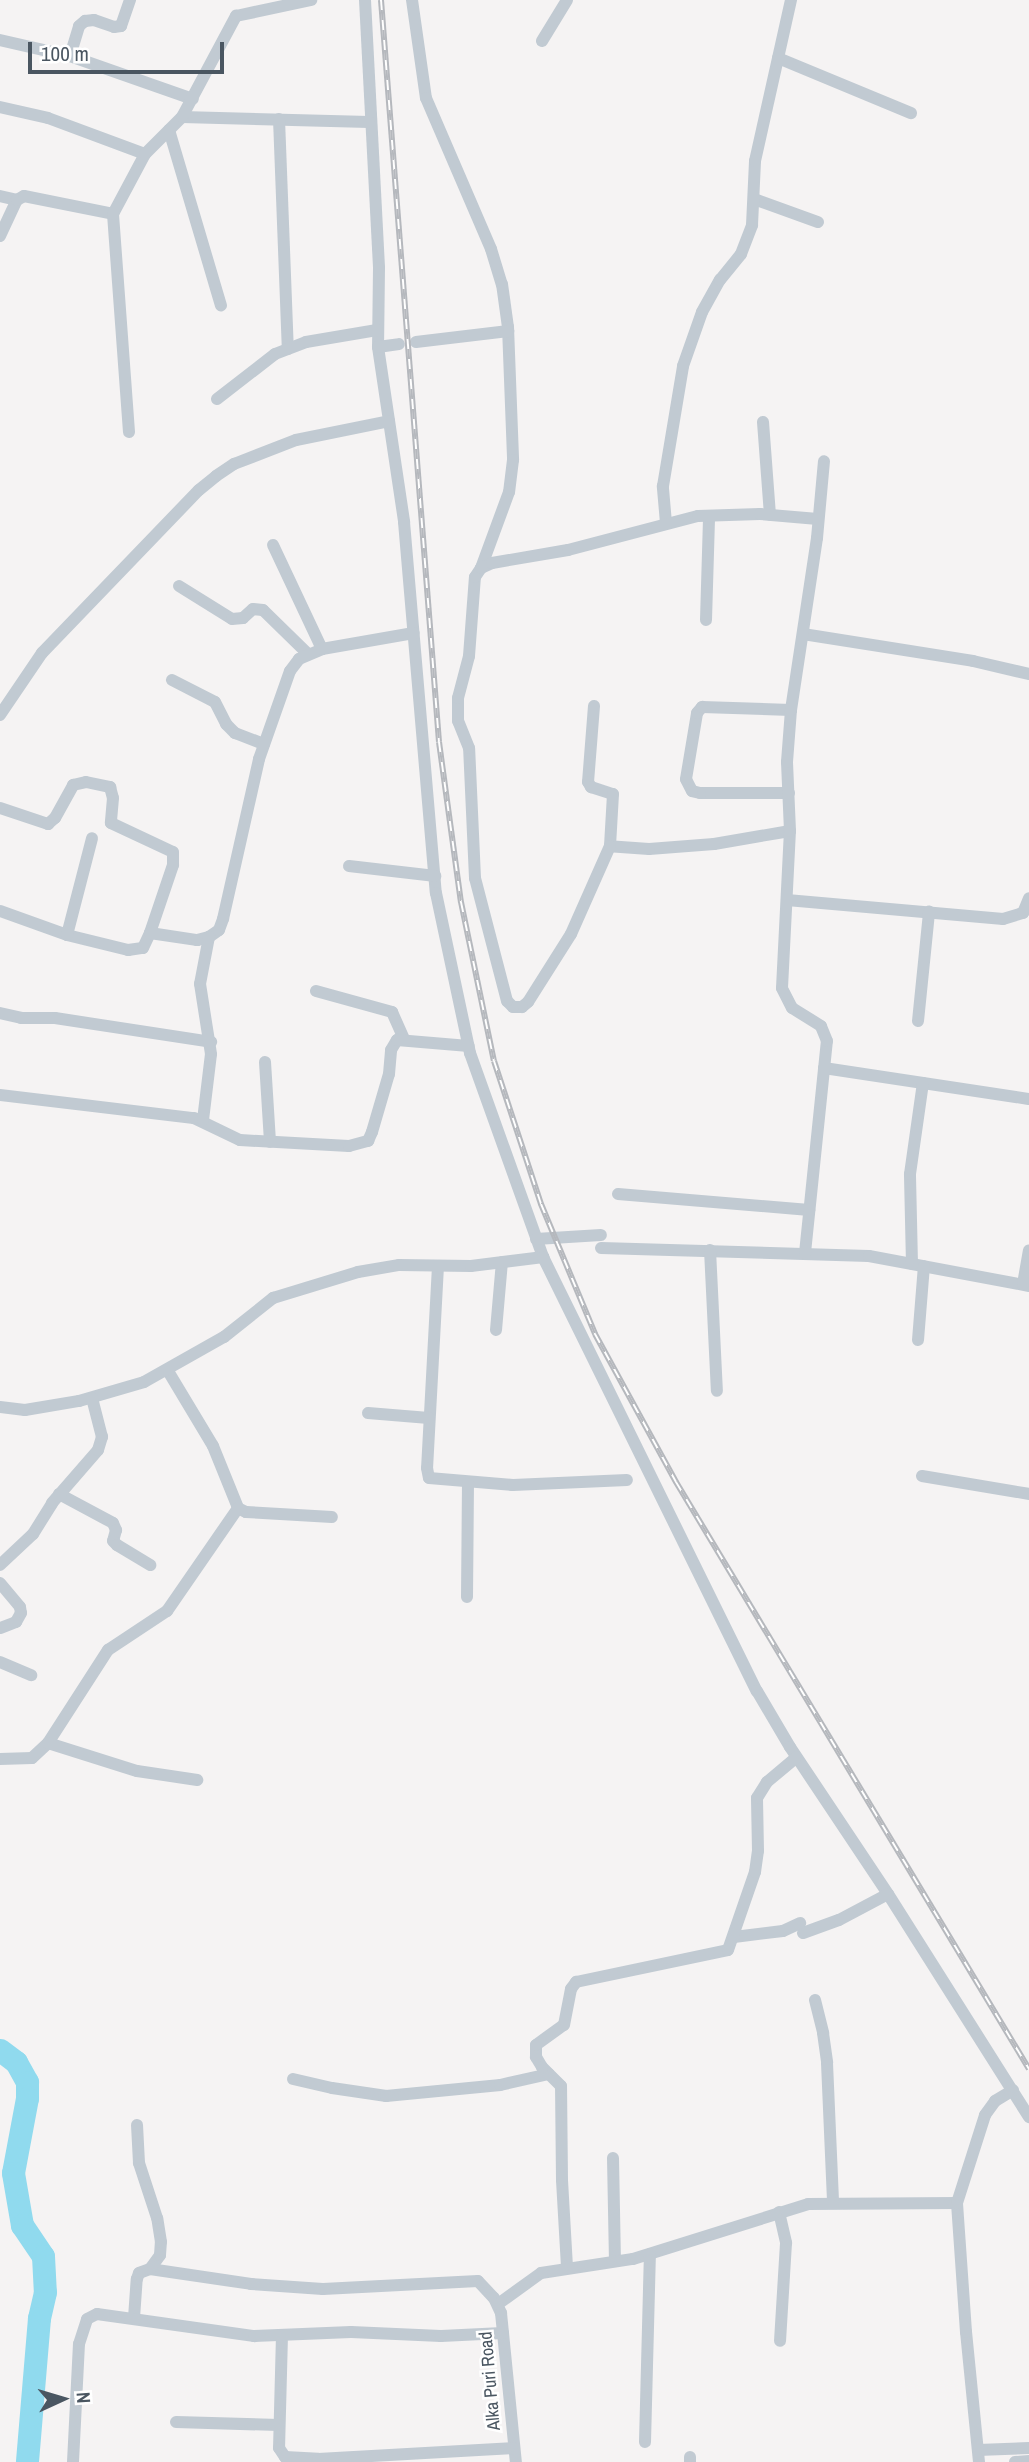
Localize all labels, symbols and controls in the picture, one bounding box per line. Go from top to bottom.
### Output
scale bar [32,28,228,72]
text: 100 m [41,39,89,68]
street label: Alka Puri Road [475,2331,505,2431]
north arrow [28,2364,98,2434]
text: N [71,2391,97,2404]

